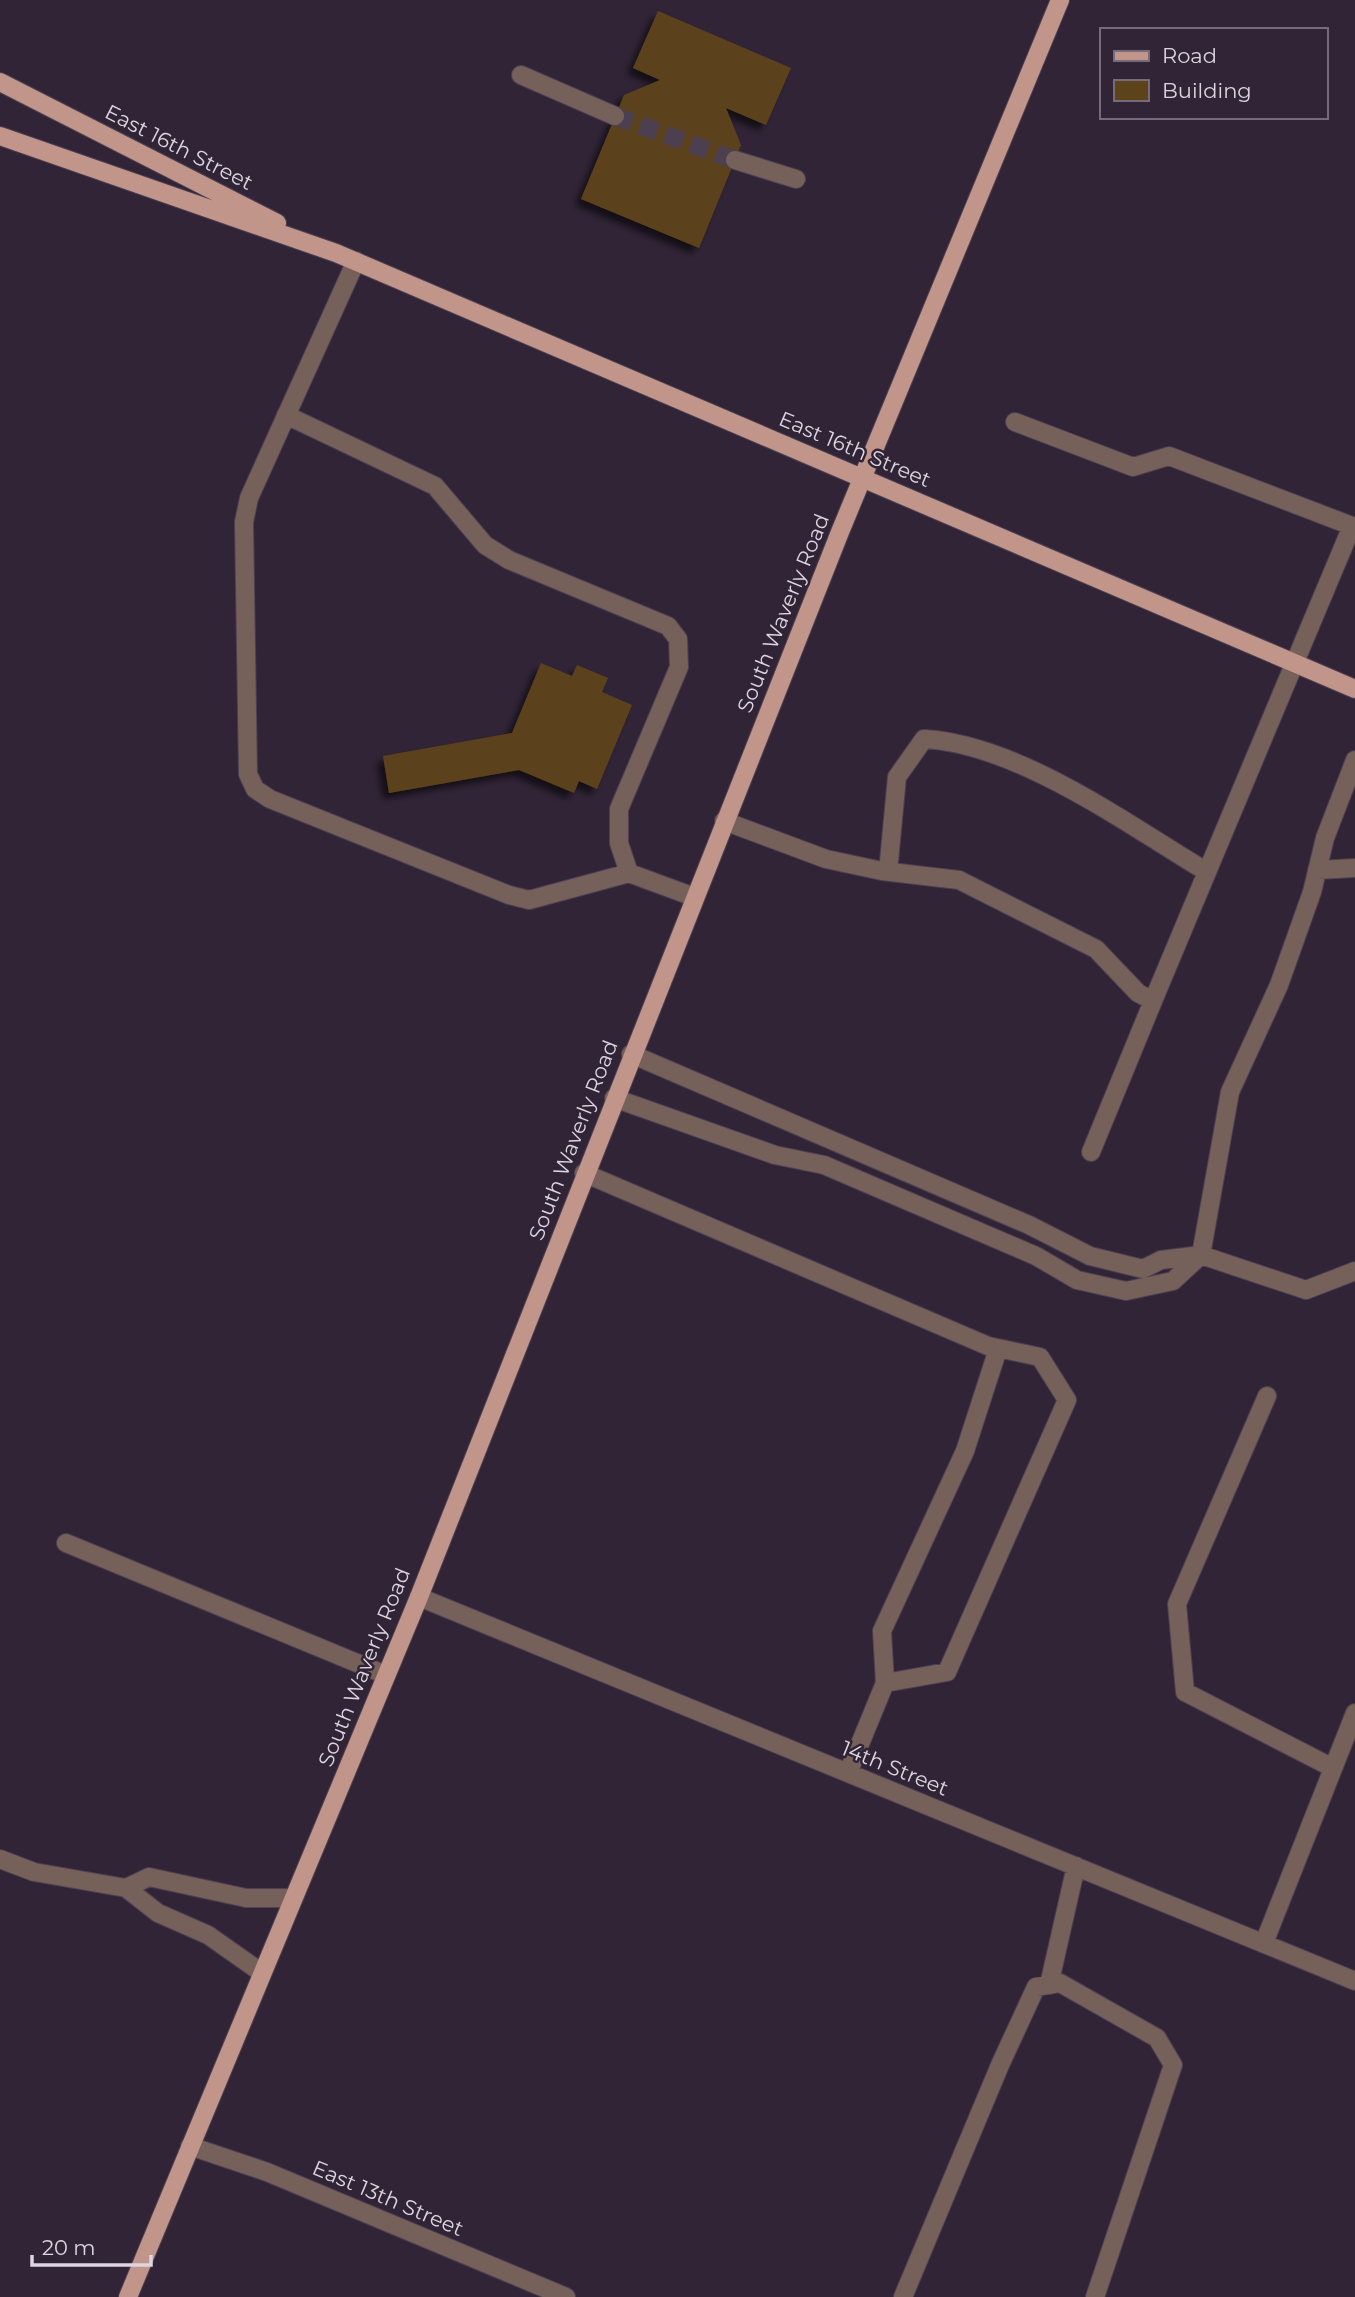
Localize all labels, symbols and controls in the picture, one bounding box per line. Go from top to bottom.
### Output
legend [1100,28,1327,119]
text: Road [1162,43,1217,68]
text: Building [1162,78,1252,103]
street label: East 16th Street [101,99,257,195]
street label: East 16th Street [775,406,935,492]
street label: South Waverly Road [732,510,834,716]
street label: South Waverly Road [523,1036,623,1244]
street label: South Waverly Road [313,1564,415,1770]
street label: 14th Street [838,1735,952,1801]
street label: East 13th Street [309,2155,467,2241]
scale bar [32,2224,150,2268]
text: 20 m [42,2235,96,2260]

